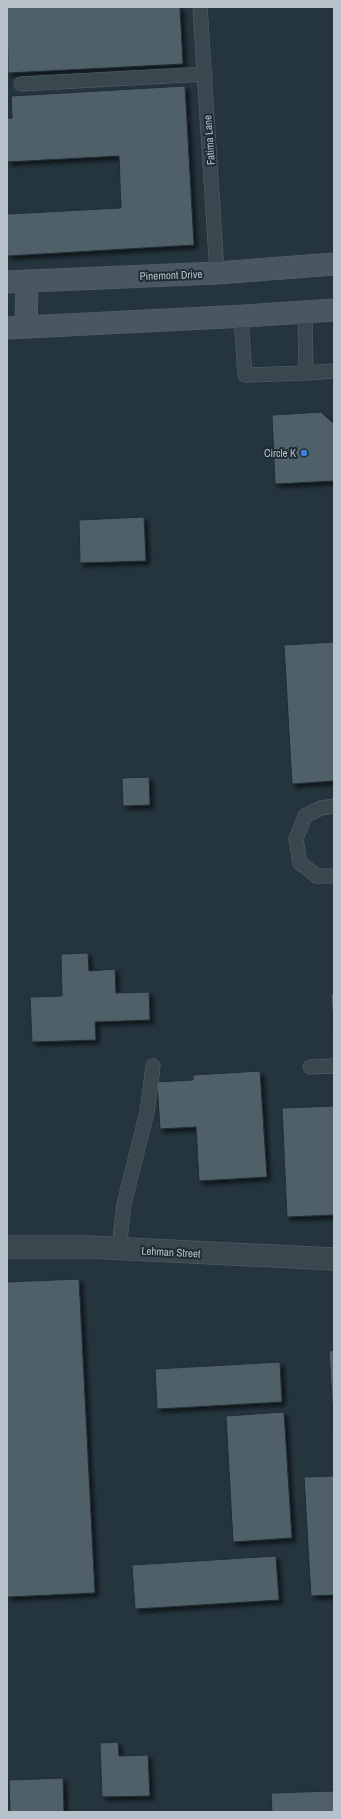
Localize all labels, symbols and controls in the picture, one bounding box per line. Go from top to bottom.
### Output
street label: Fatima Lane [200,114,218,166]
street label: Pinemont Drive [139,267,203,283]
place label: Circle K [264,446,296,460]
marker: Circle K [299,448,309,458]
street label: Lehman Street [141,1243,201,1261]

